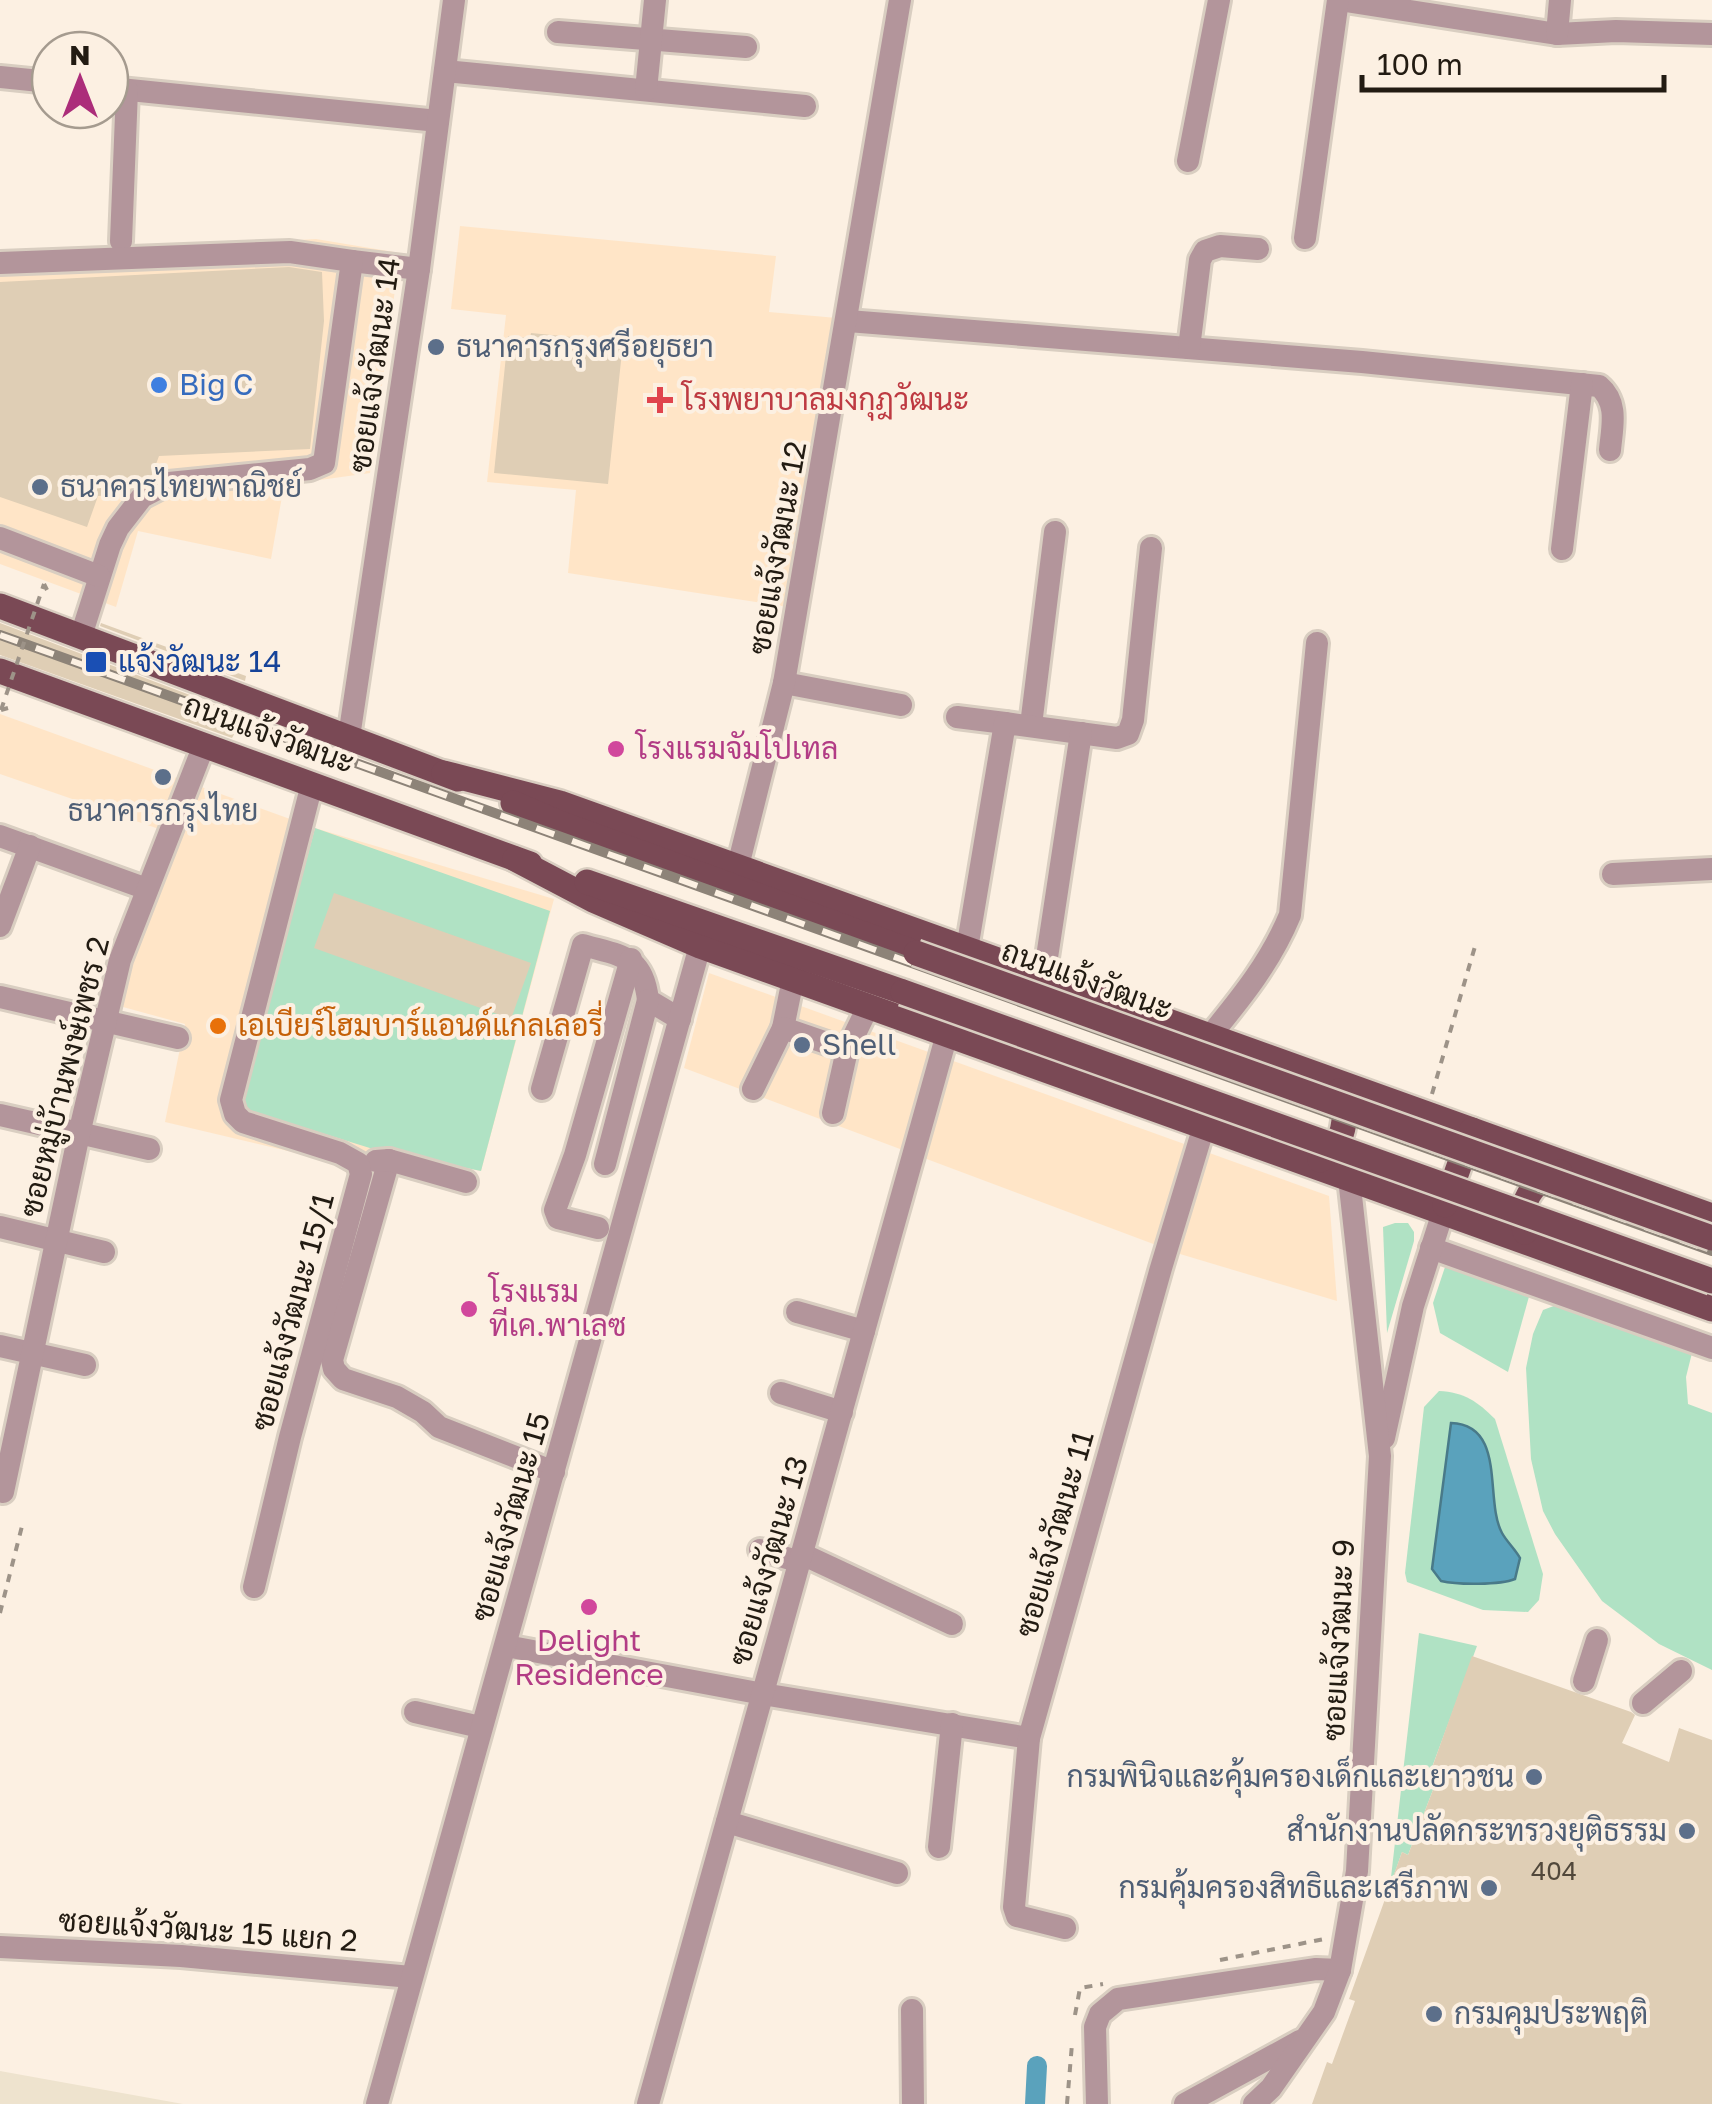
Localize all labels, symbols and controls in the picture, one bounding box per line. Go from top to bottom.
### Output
north arrow [30,30,130,130]
scale bar [1362,30,1664,92]
text: N [69,38,91,71]
text: 100 m [1377,46,1463,82]
street label: ซอยแจ้งวัฒนะ 14 [339,255,407,475]
place label: ธนาคารกรุงศรีอยุธยา [456,328,714,368]
marker: ธนาคารกรุงศรีอยุธยา [425,336,447,358]
place label: Big C [179,366,254,402]
marker: Big C [148,374,170,396]
place label: โรงพยาบาลมงกุฎวัฒนะ [680,380,969,421]
marker: โรงพยาบาลมงกุฎวัฒนะ [647,387,673,413]
street label: ซอยแจ้งวัฒนะ 12 [739,438,813,657]
place label: ธนาคารไทยพาณิชย์ [60,467,302,504]
marker: ธนาคารไทยพาณิชย์ [29,476,51,498]
place label: แจ้งวัฒนะ 14 [118,641,281,679]
marker: แจ้งวัฒนะ 14 [83,649,109,675]
street label: ถนนแจ้งวัฒนะ [179,684,360,781]
place label: โรงแรมจัมโปเทล [634,729,838,766]
marker: โรงแรมจัมโปเทล [605,738,627,760]
marker: ธนาคารกรุงไทย [152,766,174,788]
place label: ธนาคารกรุงไทย [67,791,259,832]
street label: ถนนแจ้งวัฒนะ [997,930,1178,1027]
street label: ซอยหมู่บ้านพงษ์เพชร 2 [10,932,119,1221]
place label: เอเบียร์โฮมบาร์แอนด์แกลเลอรี่ [238,1000,603,1043]
marker: เอเบียร์โฮมบาร์แอนด์แกลเลอรี่ [207,1015,229,1037]
place label: Shell [822,1026,896,1062]
marker: Shell [791,1034,813,1056]
street label: ซอยแจ้งวัฒนะ 15/1 [241,1188,341,1435]
place label: โรงแรม ทีเค.พาเลซ [487,1272,626,1343]
marker: โรงแรม ทีเค.พาเลซ [458,1298,480,1320]
street label: ซอยแจ้งวัฒนะ 15 [461,1407,557,1625]
street label: ซอยแจ้งวัฒนะ 11 [1005,1426,1101,1641]
street label: ซอยแจ้งวัฒนะ 13 [719,1451,815,1669]
street label: ซอยแจ้งวัฒนะ 9 [1313,1538,1361,1742]
marker: Delight Residence [578,1596,600,1618]
place label: Delight Residence [514,1622,664,1692]
place label: กรมพินิจและคุ้มครองเด็กและเยาวชน [1066,1755,1514,1798]
marker: กรมพินิจและคุ้มครองเด็กและเยาวชน [1523,1766,1545,1788]
place label: สำนักงานปลัดกระทรวงยุติธรรม [1286,1812,1667,1852]
marker: สำนักงานปลัดกระทรวงยุติธรรม [1676,1820,1698,1842]
house number: 404 [1531,1855,1577,1886]
place label: กรมคุ้มครองสิทธิและเสรีภาพ [1118,1867,1469,1909]
marker: กรมคุ้มครองสิทธิและเสรีภาพ [1478,1877,1500,1899]
street label: ซอยแจ้งวัฒนะ 15 แยก 2 [57,1900,359,1958]
place label: กรมคุมประพฤติ [1454,1995,1648,2035]
marker: กรมคุมประพฤติ [1423,2003,1445,2025]

